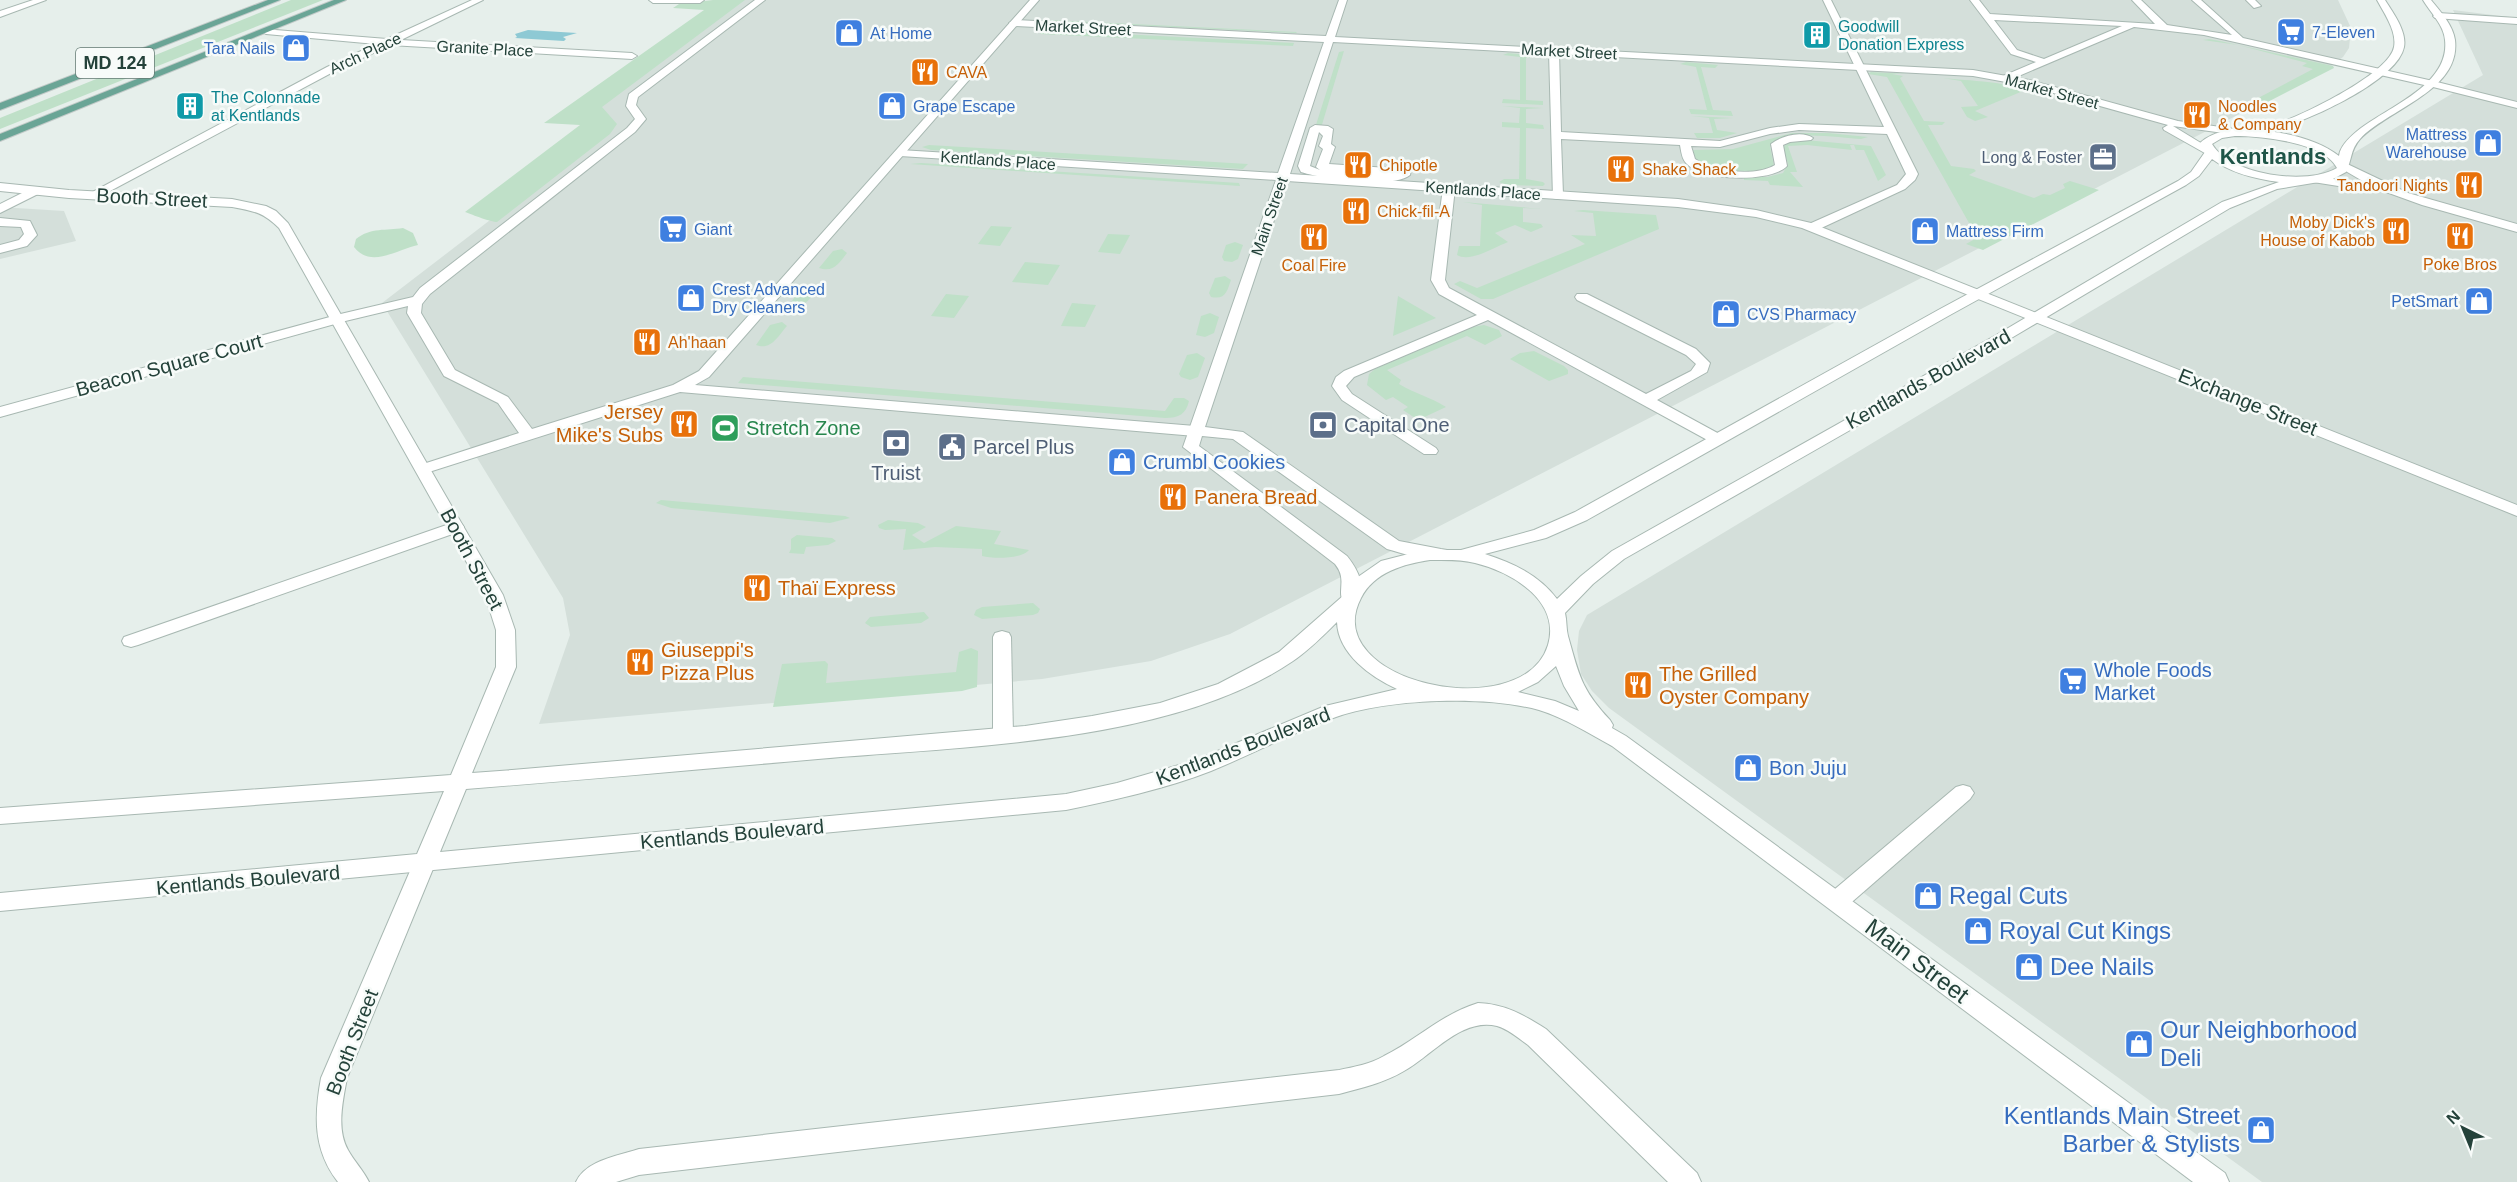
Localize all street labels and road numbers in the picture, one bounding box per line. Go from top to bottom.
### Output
street label: Market Street [1035,16,1132,39]
street label: Arch Place [327,29,404,78]
street label: Granite Place [436,37,534,60]
street label: Market Street [1521,40,1618,63]
road number: MD 124 [76,48,154,78]
street label: Market Street [2003,71,2101,112]
street label: Kentlands Place [940,148,1056,173]
street label: Main Street [1248,174,1291,258]
street label: Kentlands Place [1425,178,1541,203]
street label: Booth Street [96,184,209,212]
street label: Kentlands Boulevard [1842,325,2014,433]
street label: Beacon Square Court [73,329,265,401]
street label: Exchange Street [2175,364,2321,440]
street label: Booth Street [436,505,508,614]
street label: Kentlands Boulevard [1153,703,1333,789]
street label: Kentlands Boulevard [639,815,825,853]
street label: Kentlands Boulevard [155,861,341,899]
street label: Main Street [1860,913,1975,1009]
street label: Booth Street [322,986,382,1098]

